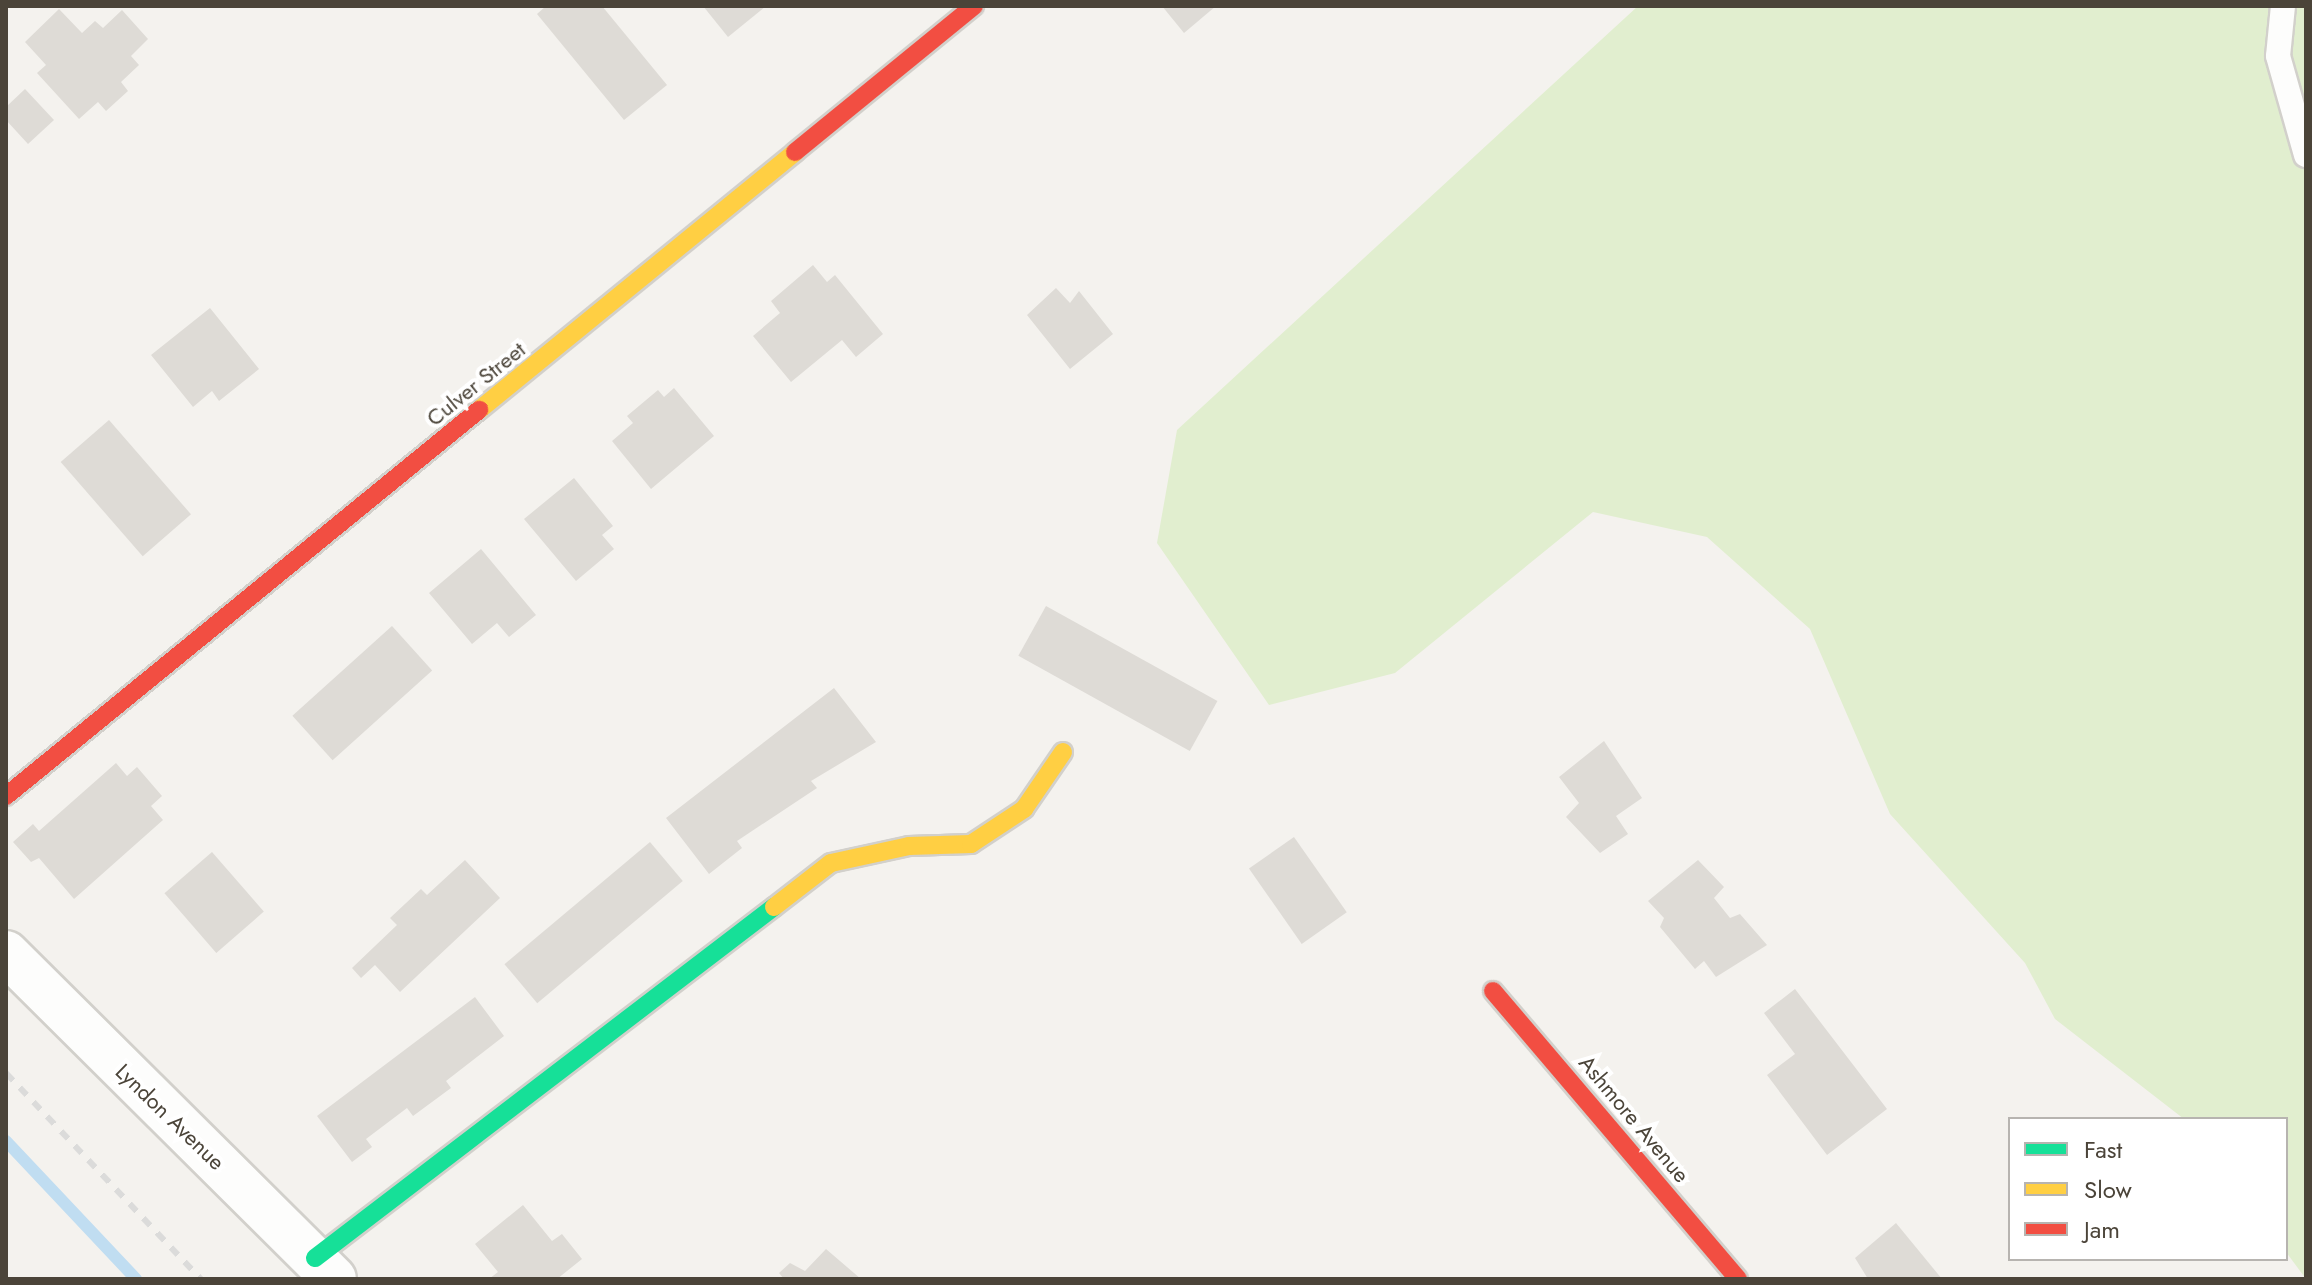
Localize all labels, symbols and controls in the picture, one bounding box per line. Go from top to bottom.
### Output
street label: Culver Street [421,336,531,432]
street label: Ashmore Avenue [1573,1050,1695,1188]
street label: Lyndon Avenue [110,1058,230,1176]
legend [2008,1117,2288,1261]
text: Fast [2084,1132,2122,1167]
text: Slow [2084,1172,2132,1207]
text: Jam [2084,1212,2120,1247]

